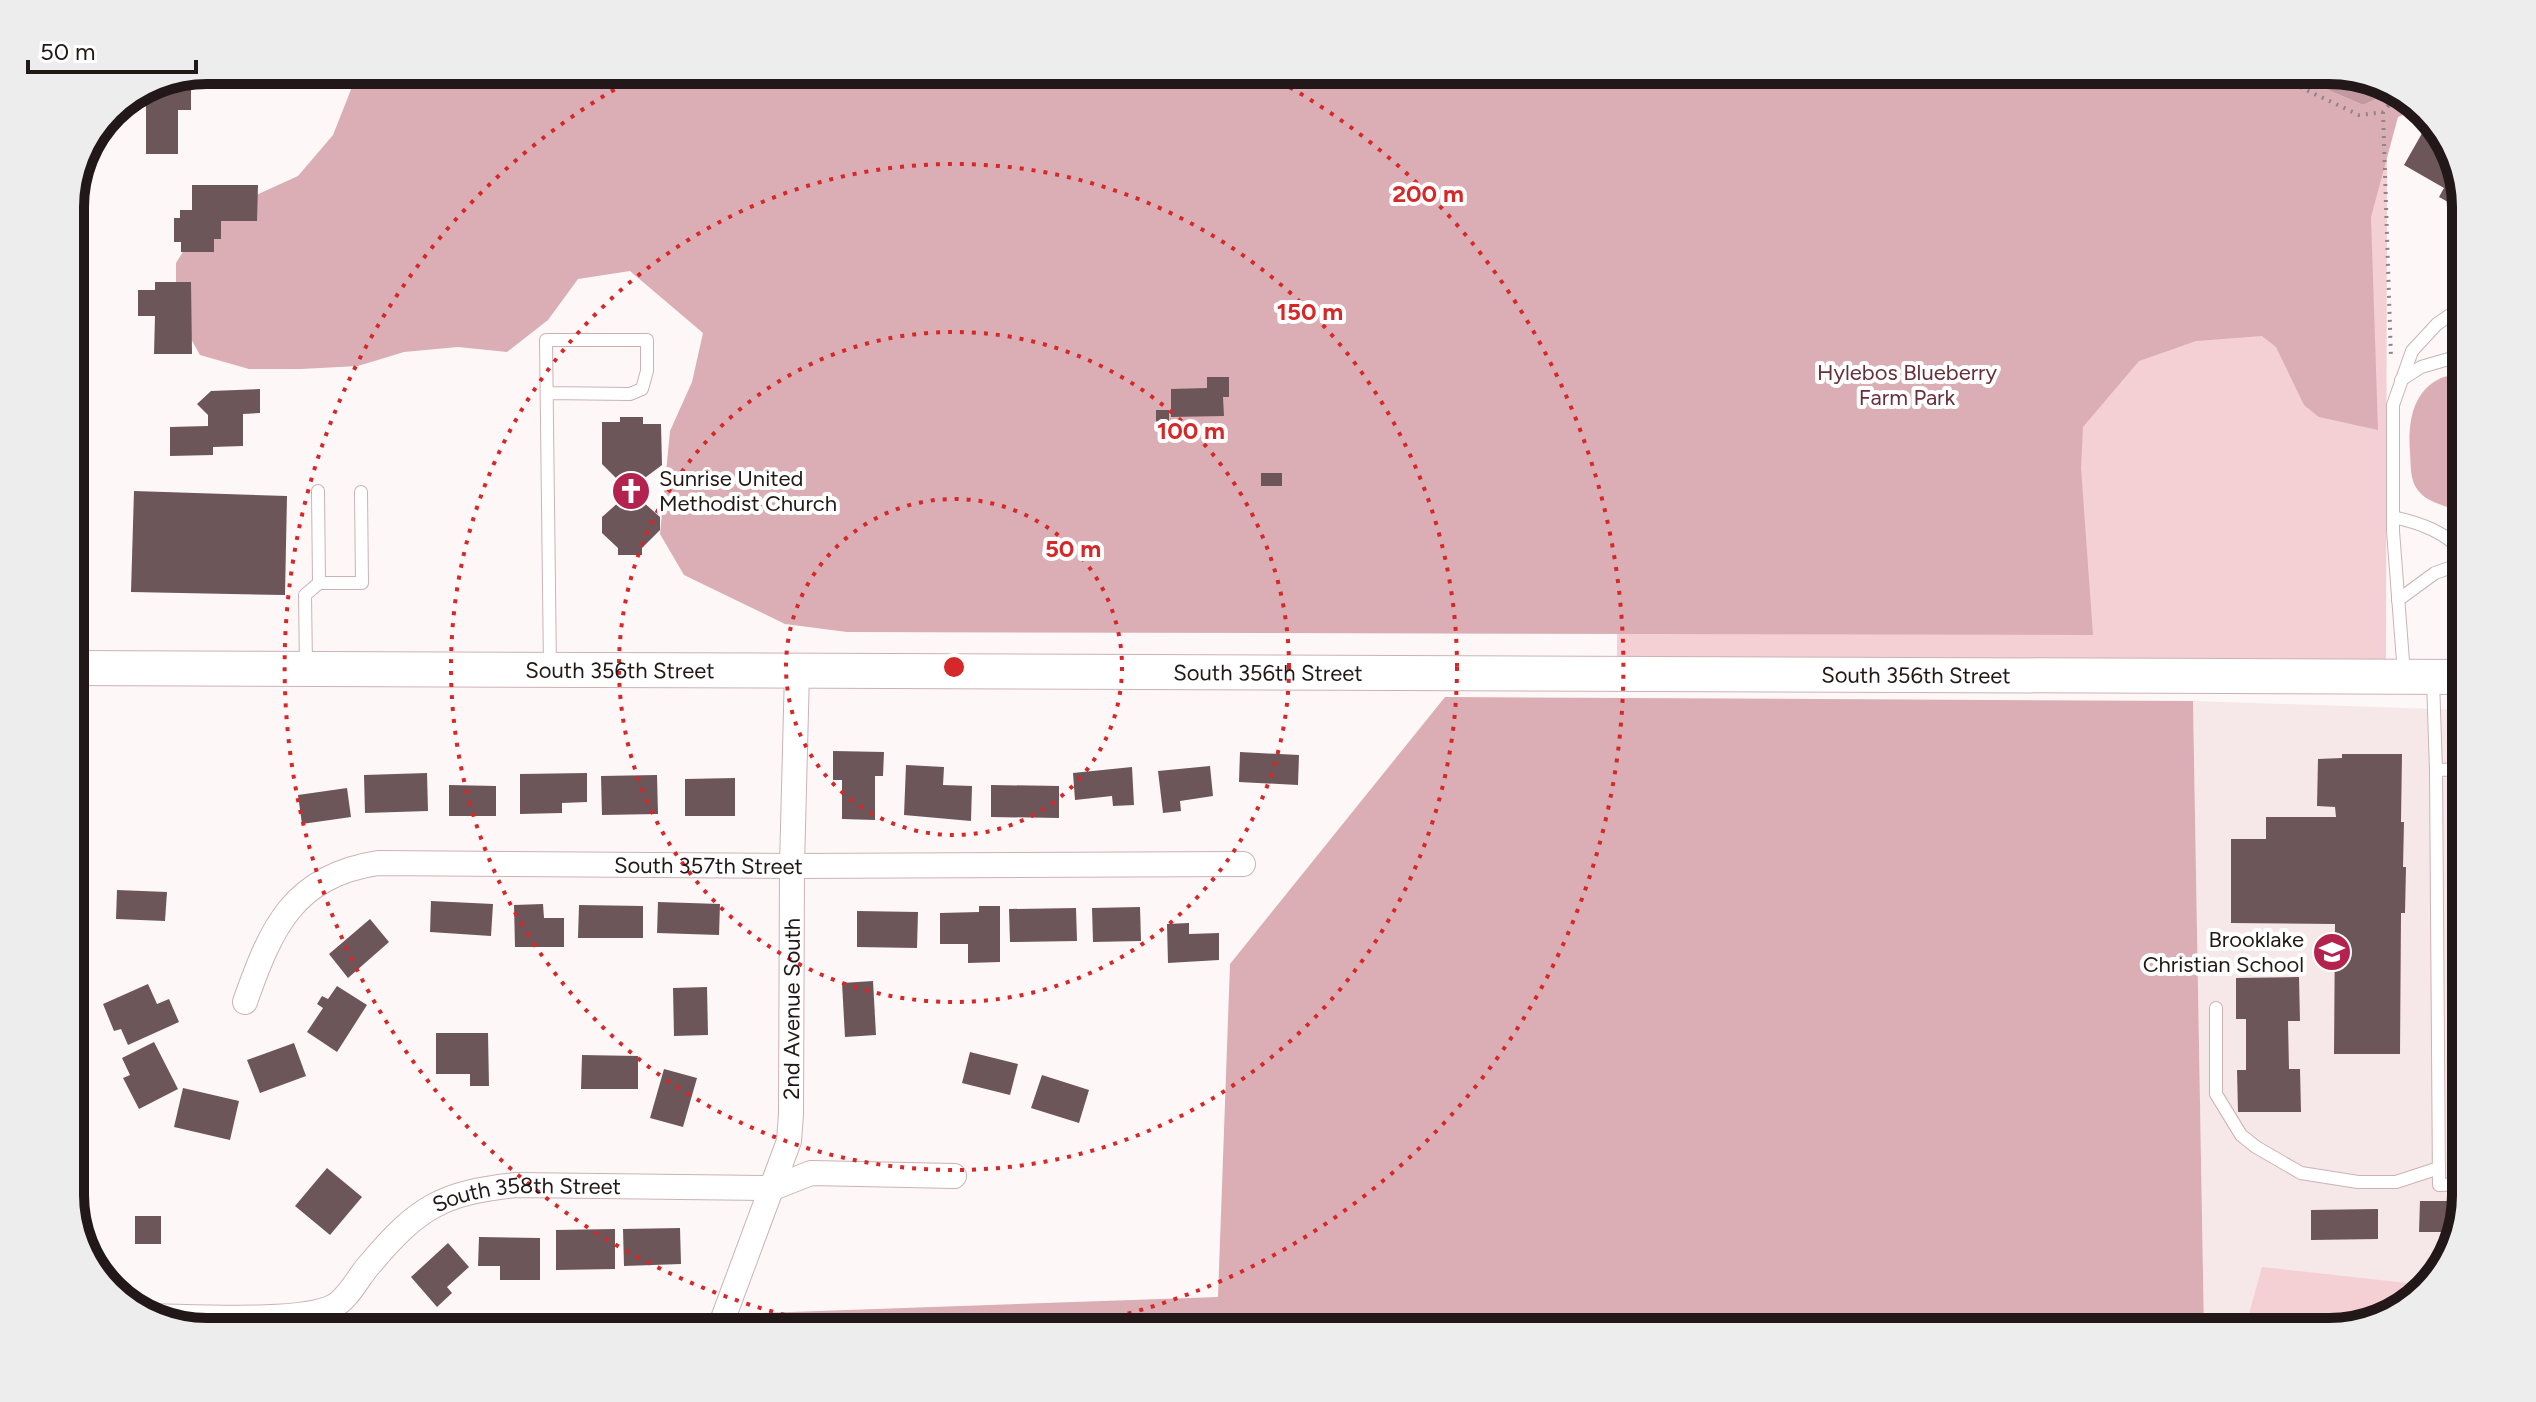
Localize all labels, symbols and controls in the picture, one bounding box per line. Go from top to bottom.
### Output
scale bar [28,24,196,74]
text: 50 m [40,37,96,66]
text: 200 m [1392,179,1464,208]
text: 150 m [1277,297,1343,326]
park label: Hylebos Blueberry Farm Park [1817,359,1998,411]
text: 100 m [1157,416,1225,445]
place label: Sunrise United Methodist Church [659,465,837,517]
church icon: Sunrise United Methodist Church [610,470,652,512]
text: 50 m [1045,534,1101,563]
centre of rings [940,653,968,681]
street label: South 356th Street [525,657,715,684]
street label: South 356th Street [1173,659,1363,687]
street label: South 356th Street [1821,662,2011,689]
street label: South 357th Street [614,852,803,880]
street label: 2nd Avenue South [778,918,806,1100]
place label: Brooklake Christian School [2143,926,2304,978]
school or university icon: Brooklake Christian School [2311,931,2353,973]
street label: South 358th Street [428,1172,621,1218]

